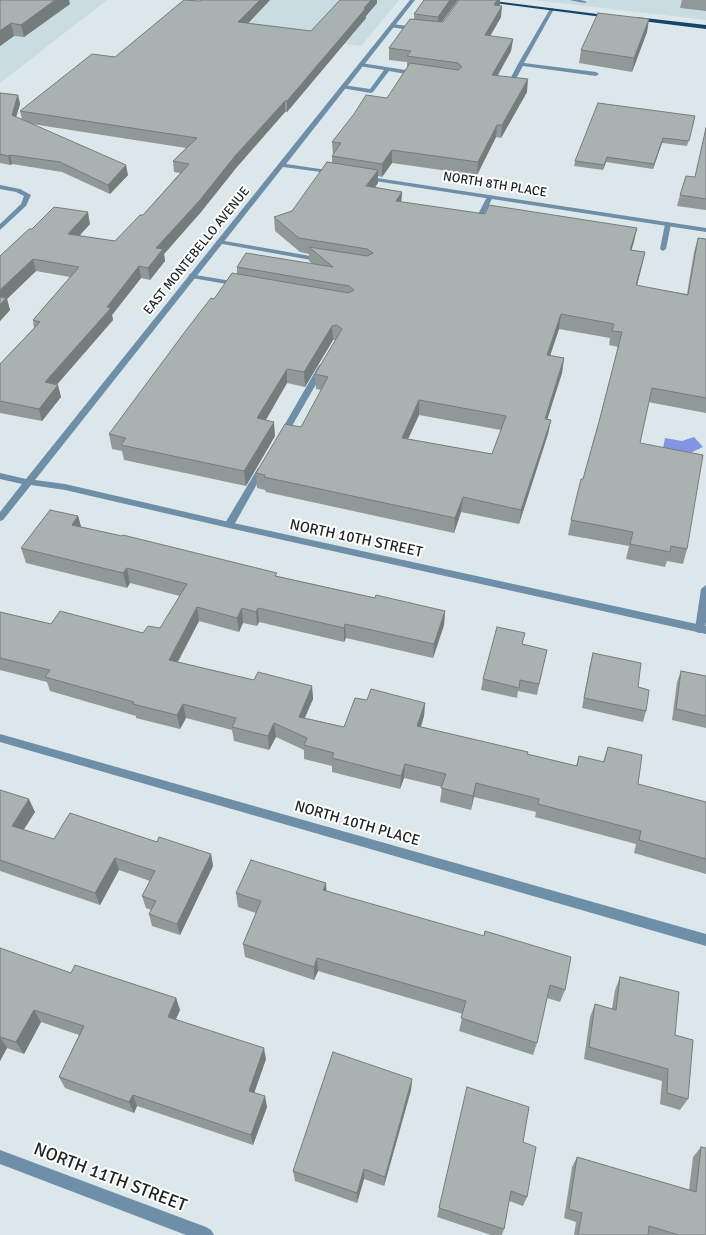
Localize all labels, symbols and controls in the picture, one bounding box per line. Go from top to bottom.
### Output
street label: NORTH 8TH PLACE [442,169,548,201]
street label: EAST MONTEBELLO AVENUE [141,184,253,318]
street label: NORTH 10TH STREET [288,516,424,562]
street label: NORTH 10TH PLACE [292,798,422,850]
street label: NORTH 11TH STREET [30,1139,190,1217]

